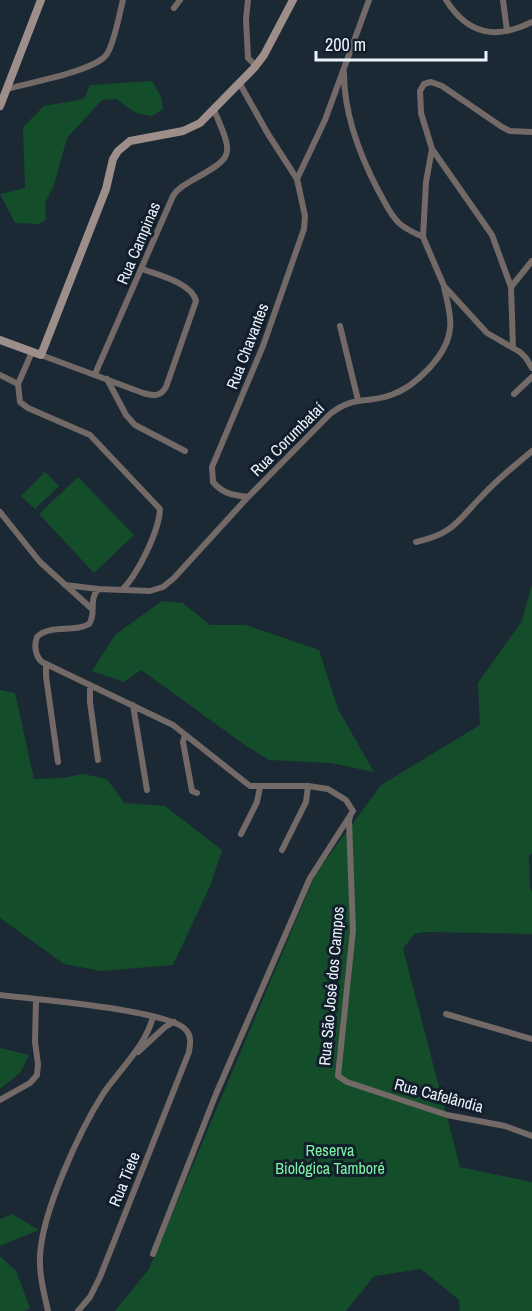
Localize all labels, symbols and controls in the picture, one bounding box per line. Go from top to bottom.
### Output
scale bar [316,24,486,62]
text: 200 m [325,32,366,57]
street label: Rua Campinas [111,198,165,288]
street label: Rua Chavantes [221,300,273,392]
street label: Rua Corumbataí [245,397,329,481]
street label: Rua São José dos Campos [313,905,349,1067]
street label: Rua Cafelândia [392,1073,487,1118]
park label: Reserva Biológica Tamboré [275,1139,385,1179]
street label: Rua Tiete [103,1148,145,1210]

